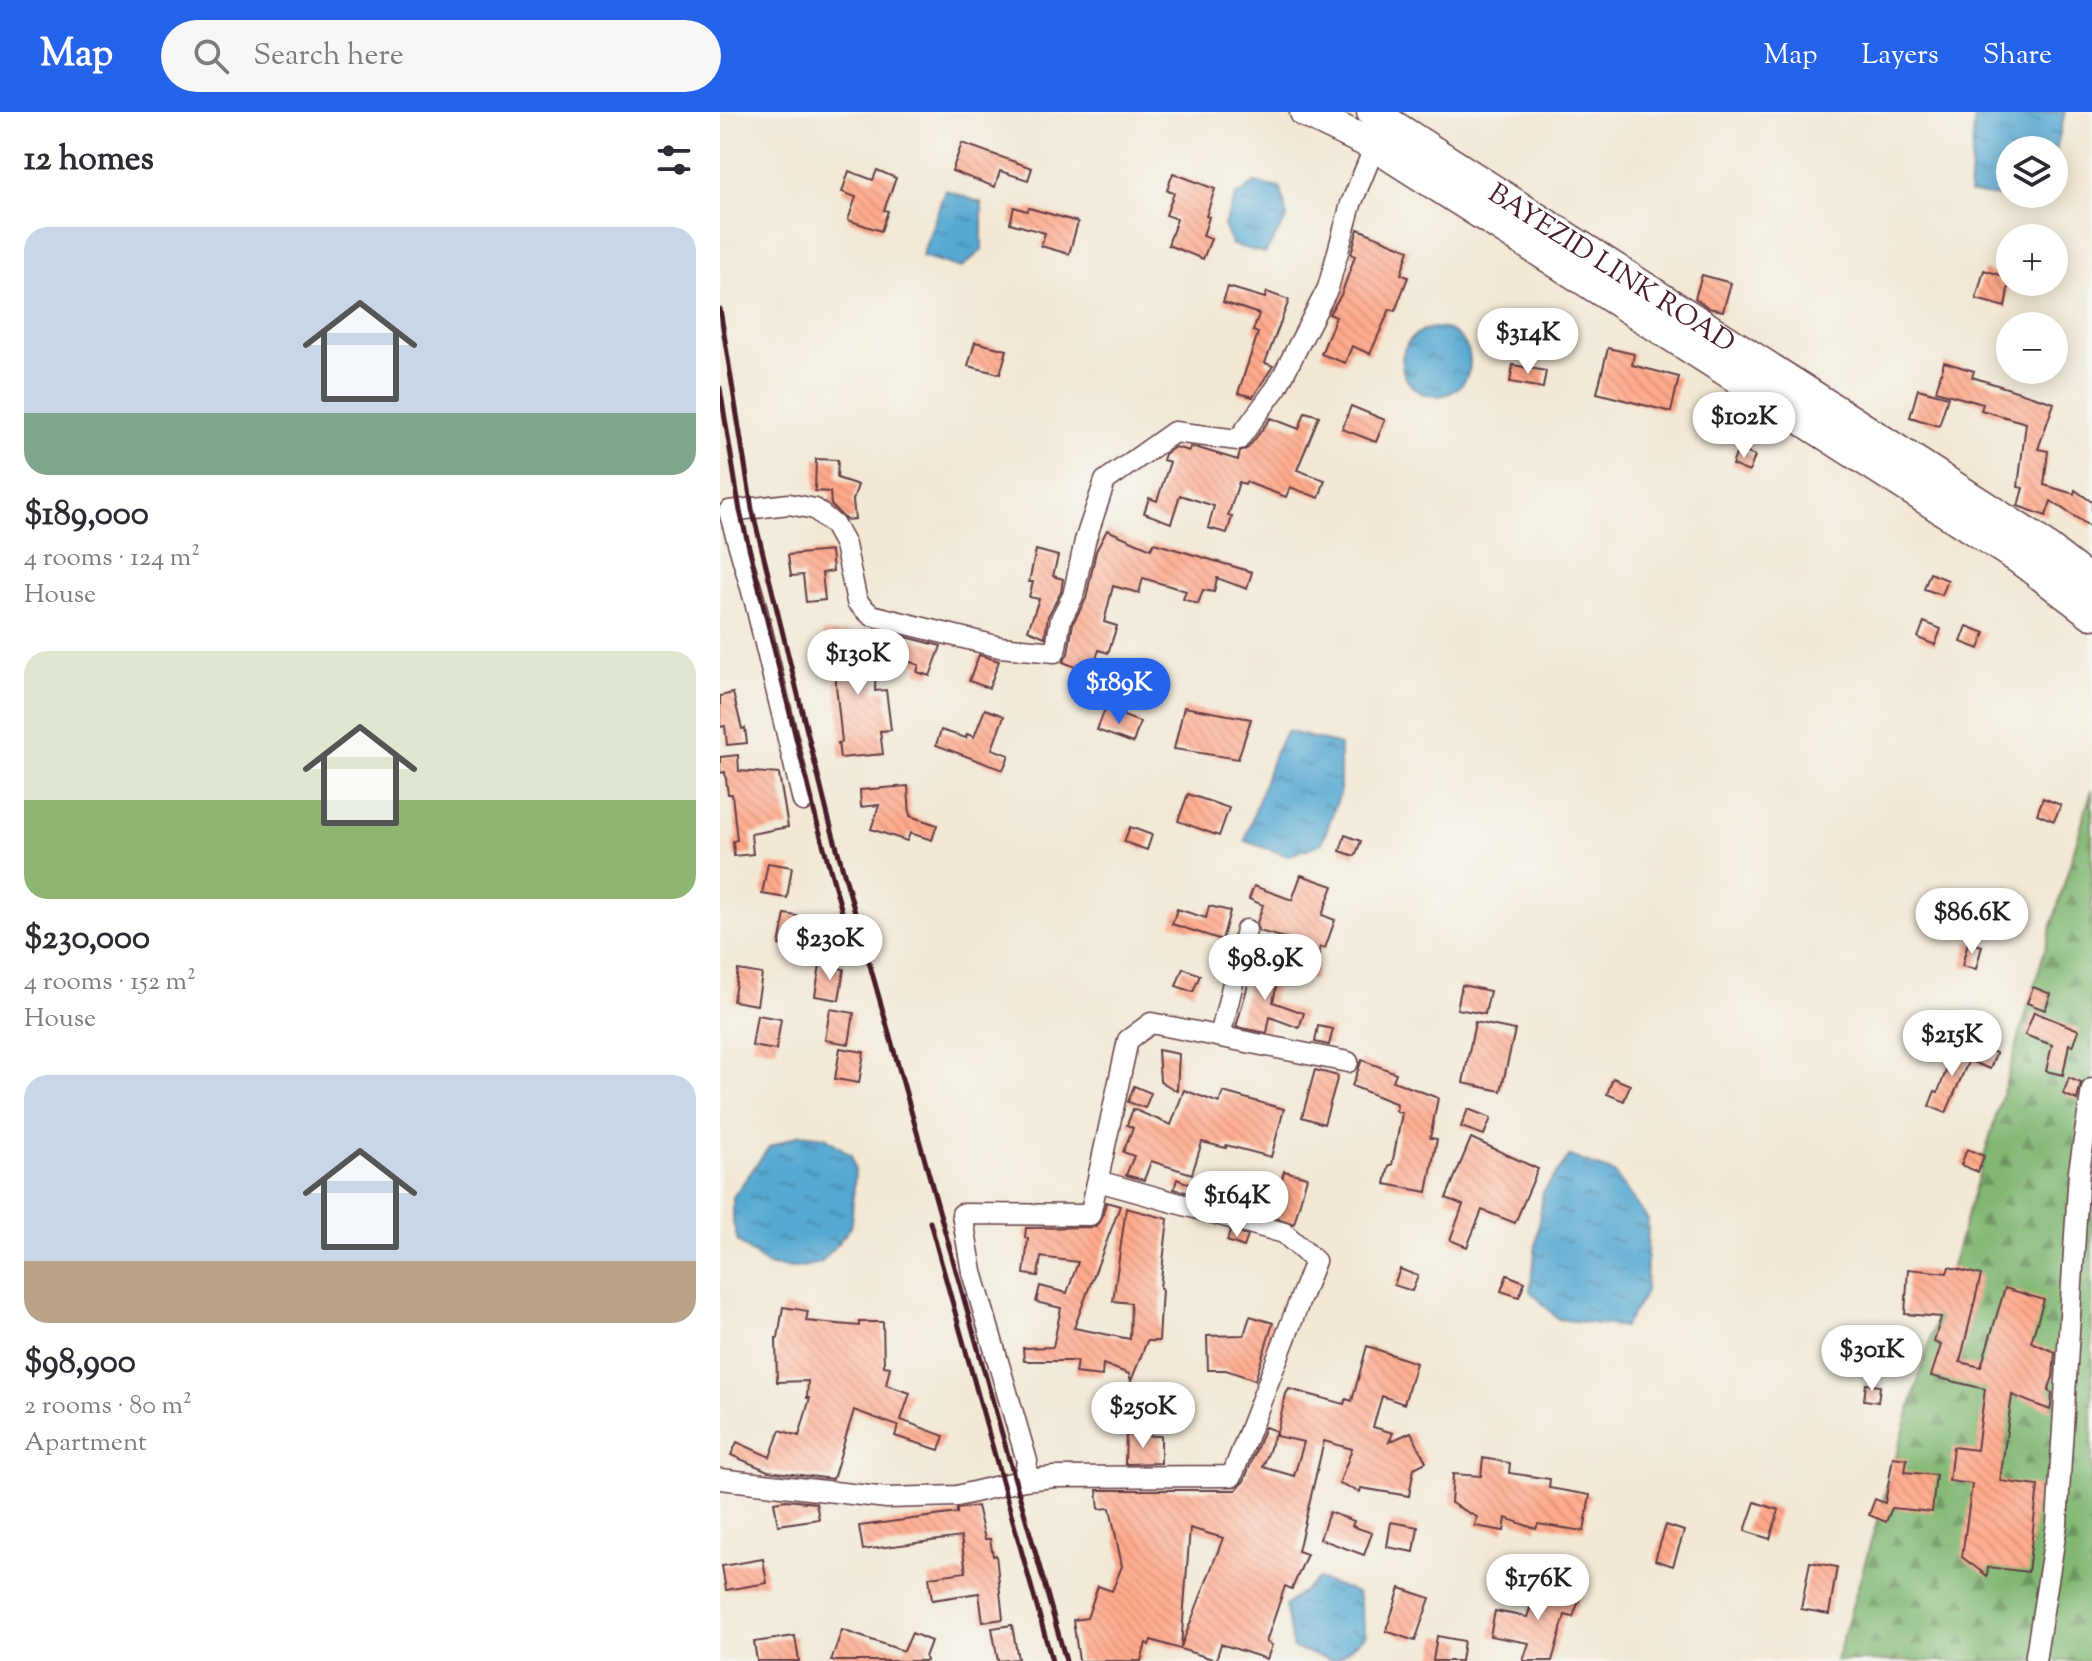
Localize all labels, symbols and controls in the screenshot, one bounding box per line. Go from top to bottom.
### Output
search box [161,20,721,92]
text: Map [40,29,113,83]
icon: search [189,34,233,78]
text: Search here [253,35,404,78]
text: Map [1764,36,1817,76]
text: Layers [1861,36,1939,76]
text: Share [1983,36,2052,76]
text: 12 homes [24,136,154,185]
map controls [1996,136,2068,384]
button: layers [1996,136,2068,208]
icon: filters [652,138,696,182]
street label: BAYEZID LINK ROAD [1479,175,1742,364]
button: + [1996,224,2068,296]
icon: home [288,279,432,423]
pin: $314K [1472,308,1584,376]
button: − [1996,312,2068,384]
text: $314K [1495,315,1561,352]
pin: $102K [1688,392,1800,460]
text: $102K [1711,399,1777,436]
text: $189,000 [24,491,149,540]
text: 4 rooms · 124 m² [24,540,200,577]
text: House [24,577,96,614]
pin: $130K [802,629,914,697]
text: $130K [825,636,891,673]
pin: $189K [1063,658,1175,726]
text: $189K [1085,665,1153,702]
icon: home [288,703,432,847]
pin: $86.6K [1907,888,2037,956]
text: $86.6K [1933,895,2011,932]
pin: $230K [774,914,886,982]
text: $230,000 [24,915,150,964]
text: $230K [796,921,864,958]
pin: $98.9K [1200,934,1330,1002]
text: $98.9K [1227,941,1303,978]
text: 4 rooms · 152 m² [24,964,196,1001]
text: House [24,1001,96,1038]
pin: $215K [1896,1010,2008,1078]
text: $215K [1921,1017,1983,1054]
icon: home [288,1127,432,1271]
pin: $164K [1181,1171,1293,1239]
text: $164K [1203,1178,1271,1215]
pin: $301K [1816,1325,1928,1393]
text: $301K [1839,1332,1905,1369]
text: $98,900 [24,1339,136,1388]
pin: $250K [1087,1382,1199,1450]
text: 2 rooms · 80 m² [24,1388,192,1425]
text: $250K [1109,1389,1177,1426]
text: Apartment [24,1425,147,1462]
pin: $176K [1482,1554,1594,1622]
text: $176K [1504,1561,1572,1598]

